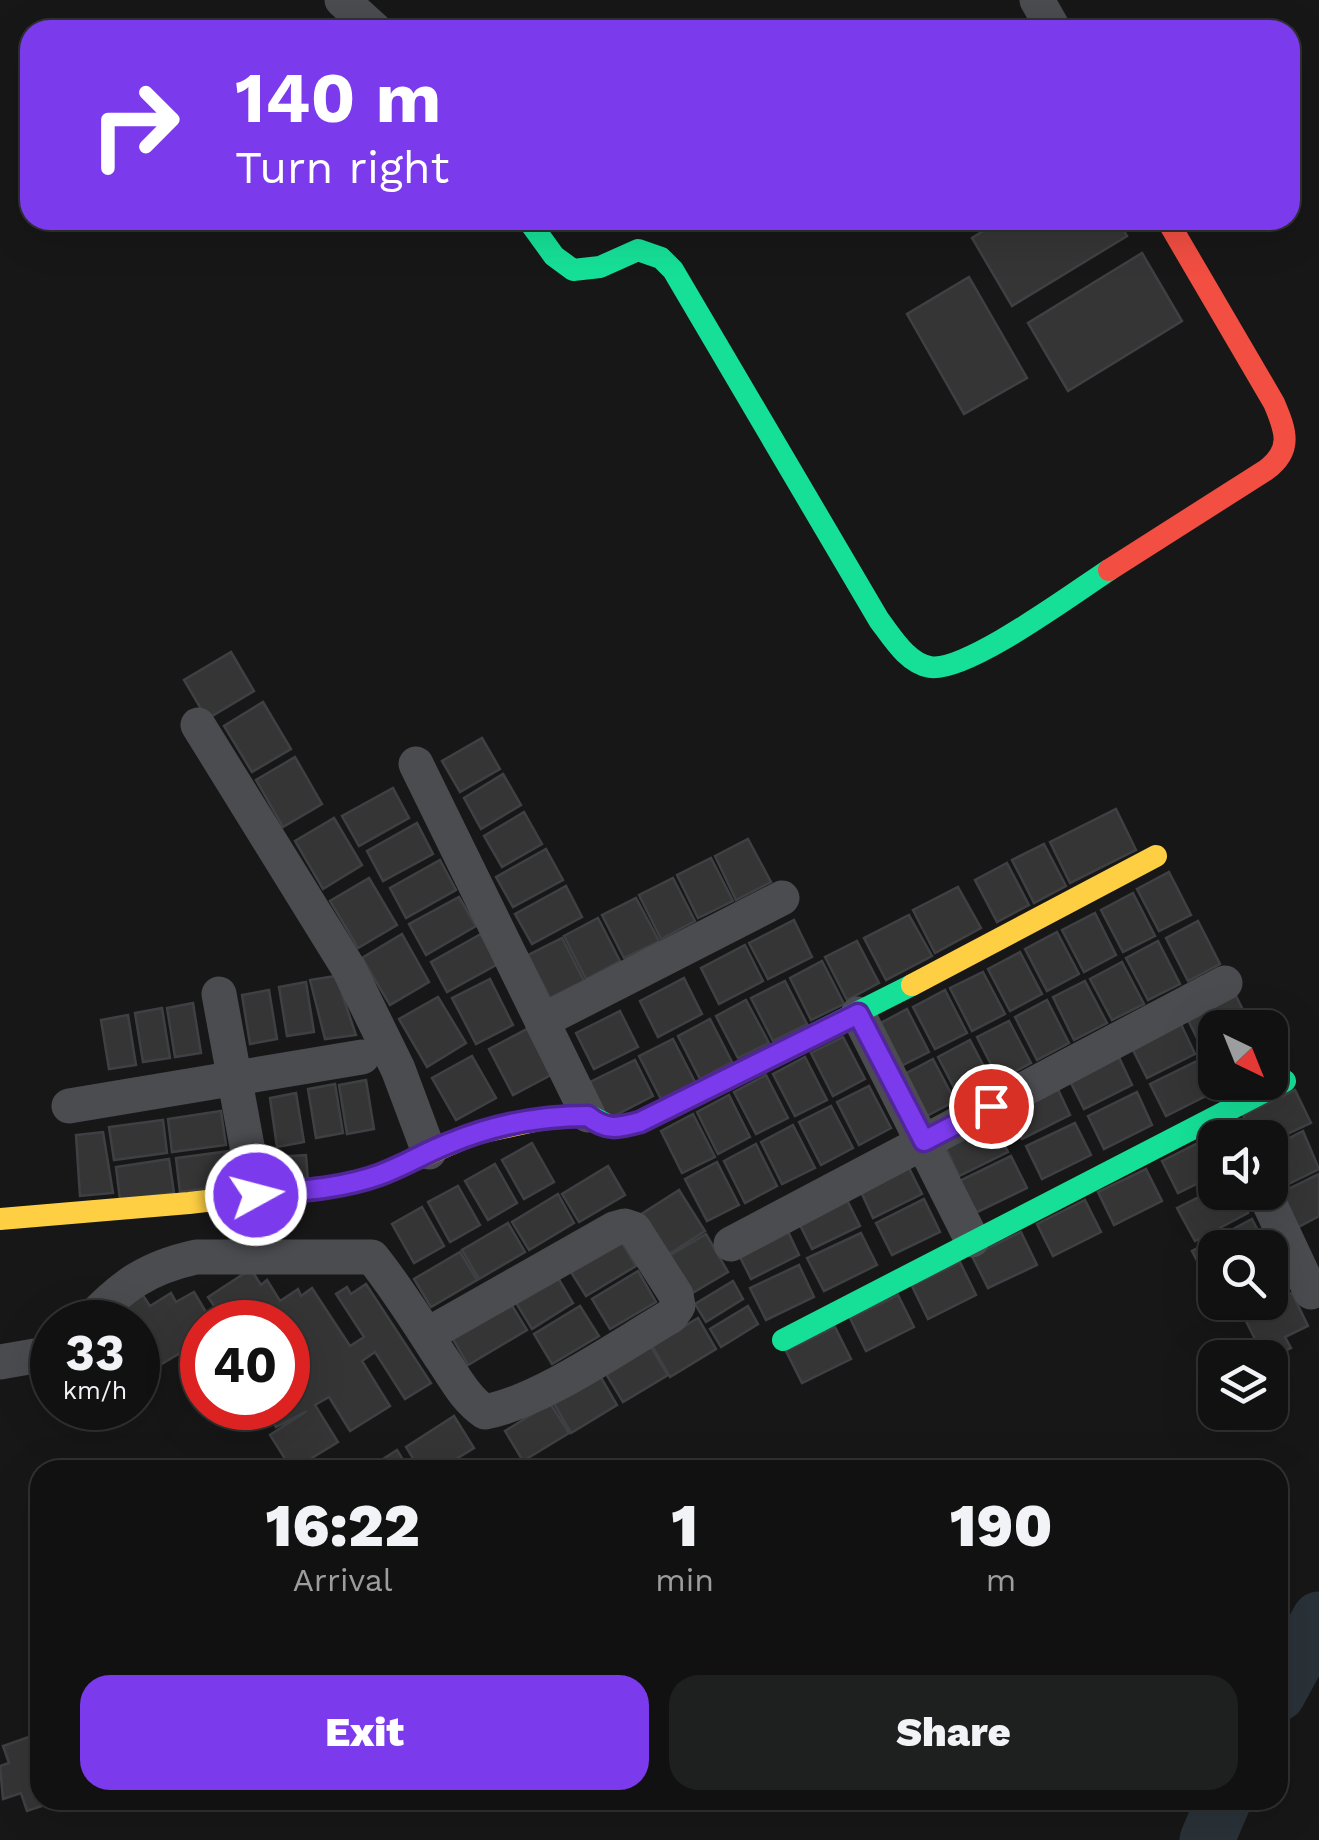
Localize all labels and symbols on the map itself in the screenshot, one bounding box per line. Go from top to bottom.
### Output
north arrow [1198,1010,1288,1100]
pin [949,1064,1034,1149]
position arrow [204,1143,308,1247]
speed limit sign: 40 [180,1300,310,1430]

